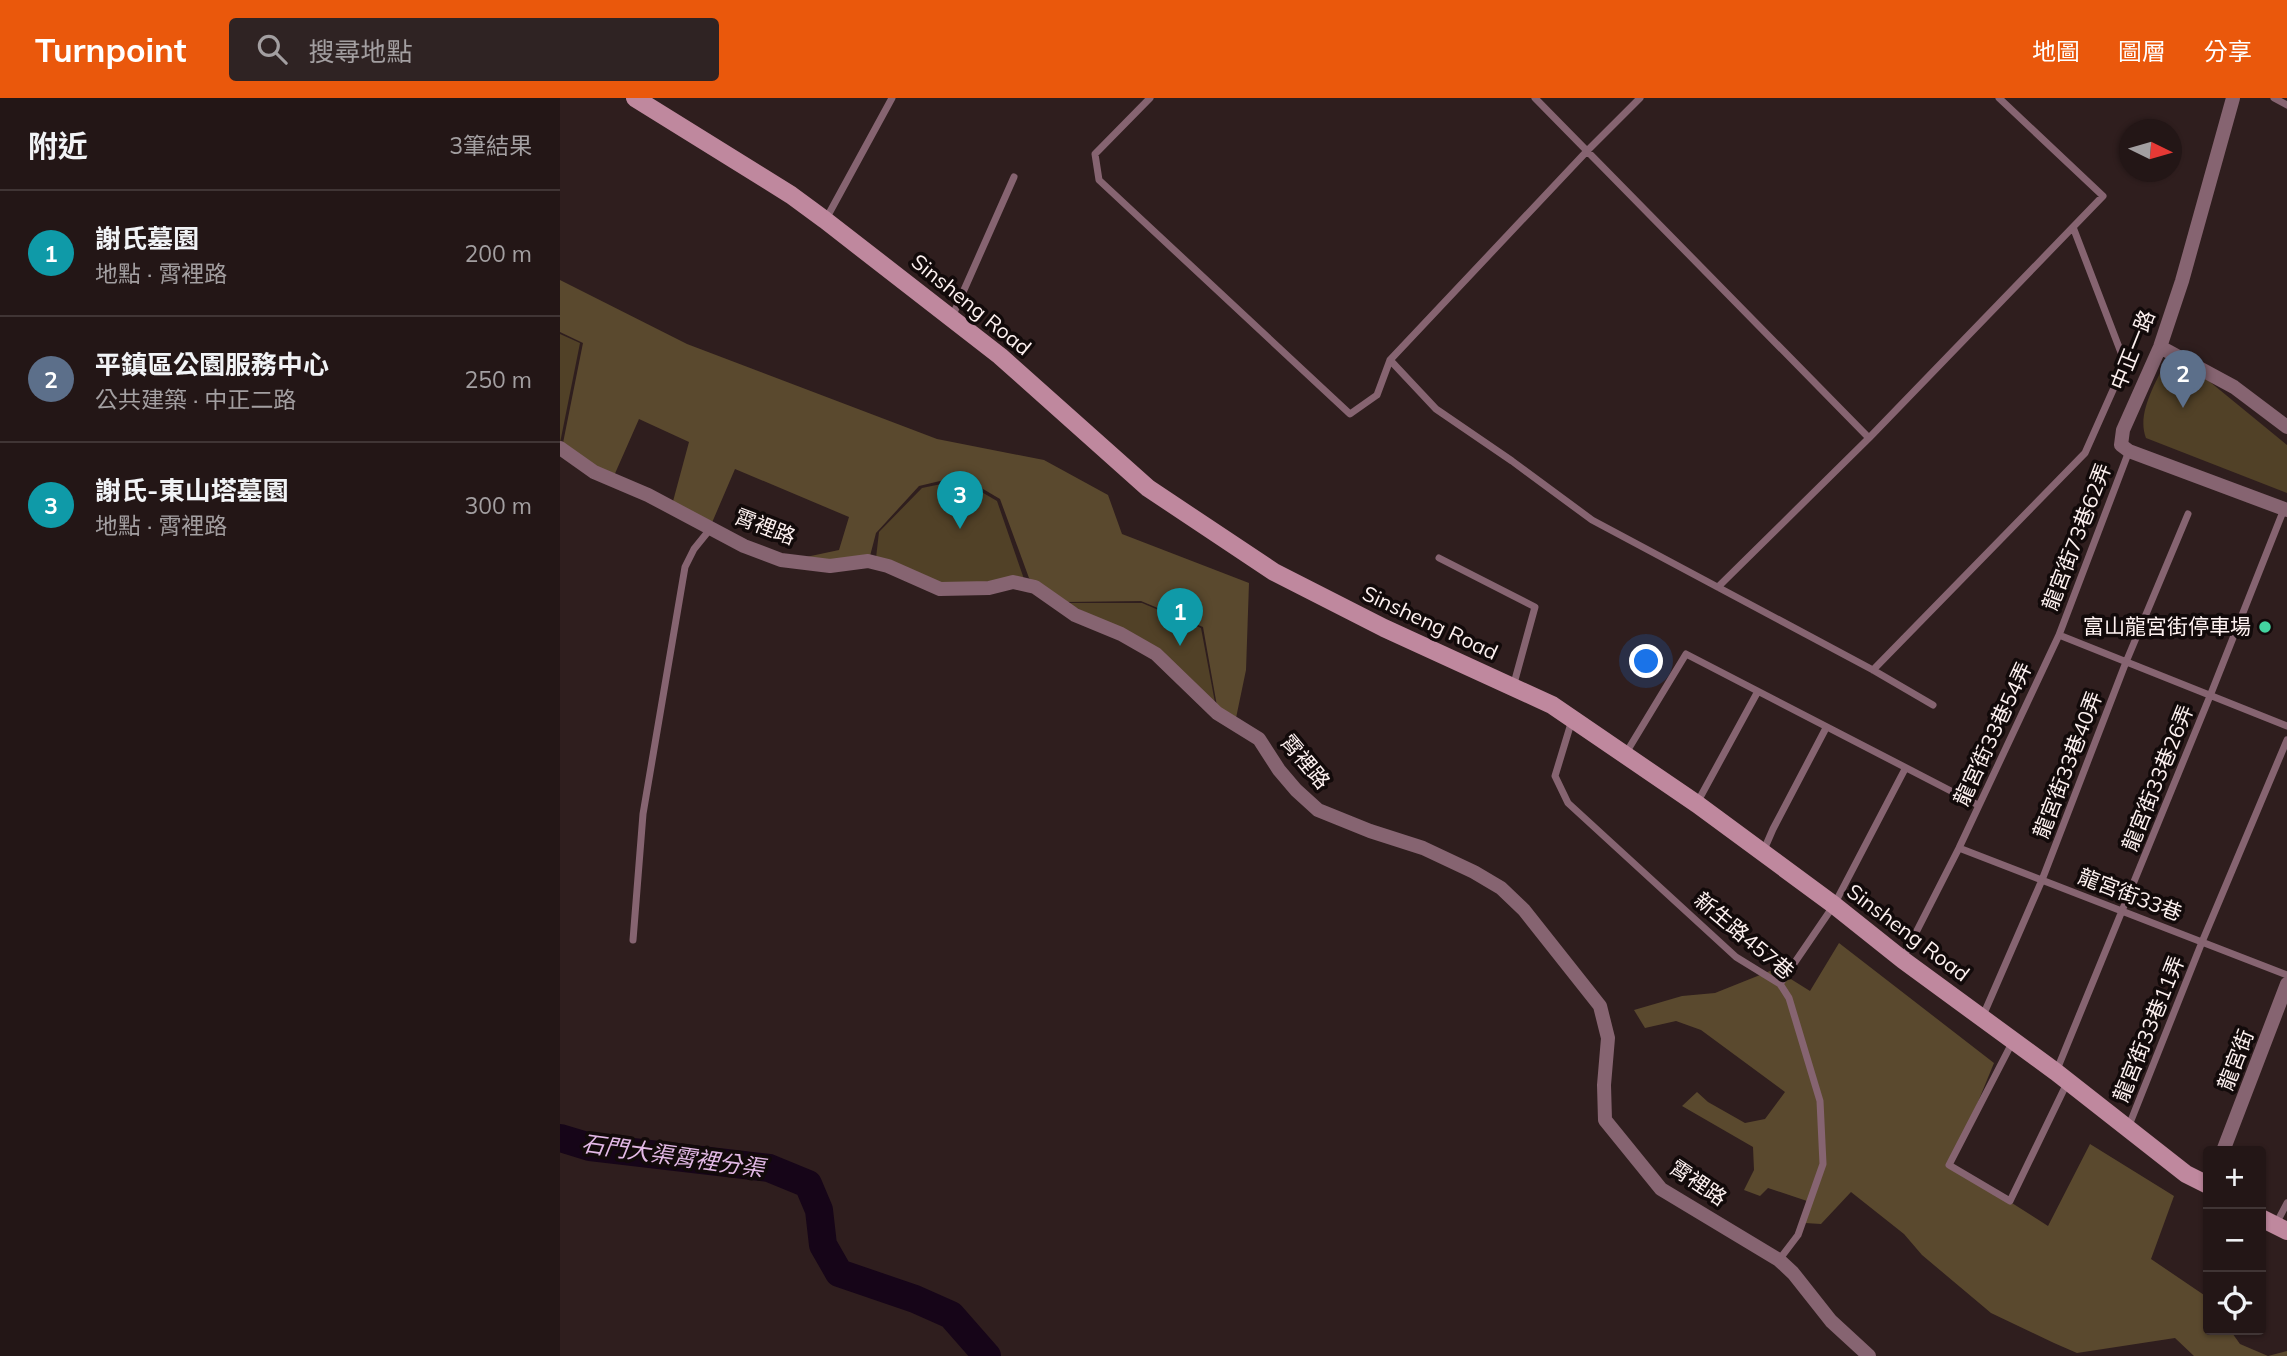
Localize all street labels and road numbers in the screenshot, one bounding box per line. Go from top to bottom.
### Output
street label: Sinsheng Road [907,248,1037,360]
street label: 中正一路 [2104,306,2160,393]
street label: 龍宮街73巷62弄 [2036,459,2116,614]
street label: 霄裡路 [731,503,799,549]
street label: Sinsheng Road [1359,579,1502,665]
street label: 龍宮街33巷54弄 [1947,658,2037,809]
street label: 龍宮街33巷40弄 [2027,687,2107,842]
street label: 龍宮街33巷26弄 [2116,701,2198,855]
street label: 霄裡路 [1276,729,1336,794]
street label: 龍宮街33巷 [2075,862,2186,926]
street label: Sinsheng Road [1842,878,1975,987]
street label: 新生路457巷 [1690,886,1800,984]
street label: 龍宮街33巷11弄 [2107,952,2189,1106]
street label: 龍宮街 [2212,1026,2258,1094]
street label: 霄裡路 [1665,1154,1732,1211]

